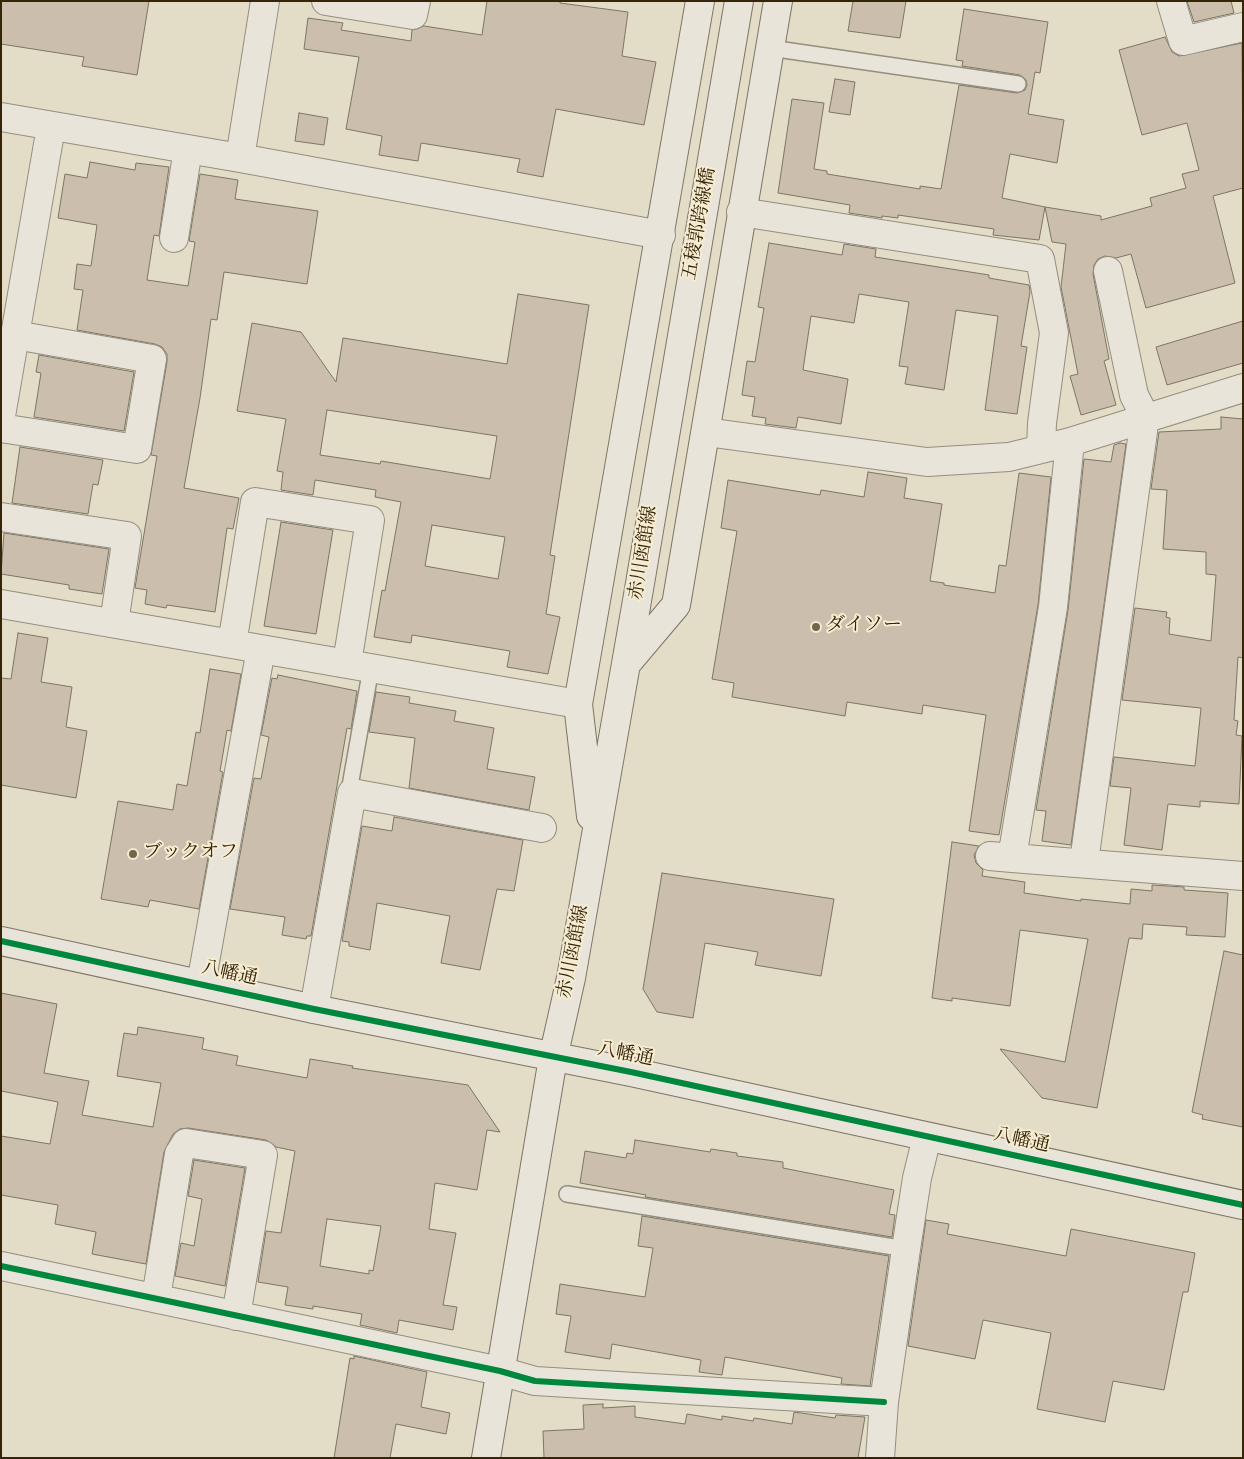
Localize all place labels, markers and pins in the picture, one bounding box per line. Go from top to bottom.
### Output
place label: ダイソー [826,616,902,638]
marker: ダイソー [810,621,822,633]
place label: ブックオフ [143,843,238,865]
marker: ブックオフ [127,848,139,860]

